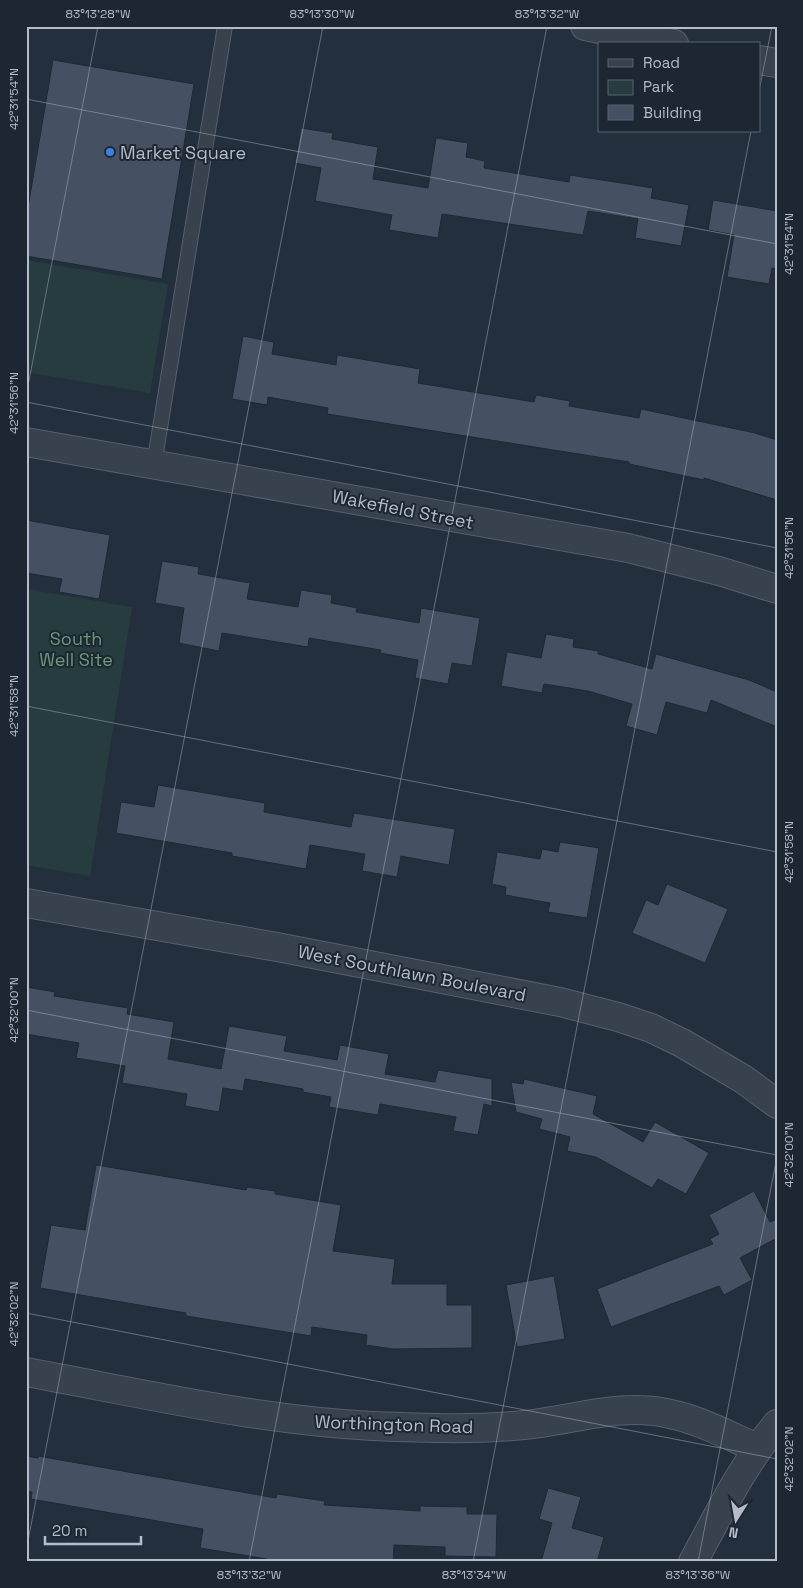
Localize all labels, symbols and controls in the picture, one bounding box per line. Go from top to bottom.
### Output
text: 83°13'28"W [66,6,131,22]
text: 83°13'30"W [289,6,355,22]
text: 83°13'32"W [515,6,580,22]
legend [598,42,760,132]
text: Road [643,53,680,72]
text: 42°31'54"N [6,68,22,130]
text: Park [643,77,674,96]
text: Building [643,103,702,122]
place label: Market Square [120,141,246,164]
marker: Market Square [104,146,116,158]
text: 42°31'54"N [781,213,797,275]
text: 42°31'56"N [6,372,22,434]
street label: Wakefield Street [330,484,476,534]
text: 42°31'56"N [781,517,797,579]
park label: South Well Site [39,627,113,671]
text: 42°31'58"N [6,675,22,737]
text: 42°31'58"N [781,821,797,883]
street label: West Southlawn Boulevard [296,940,528,1006]
text: 42°32'00"N [6,977,22,1043]
text: 42°32'00"N [781,1122,797,1188]
text: 42°32'02"N [6,1282,22,1346]
street label: Worthington Road [314,1410,474,1438]
text: 42°32'02"N [781,1427,797,1491]
north arrow [710,1496,760,1546]
scale bar [45,1513,141,1545]
text: 20 m [52,1521,87,1540]
text: N [727,1523,740,1542]
text: 83°13'32"W [217,1567,282,1583]
text: 83°13'34"W [442,1567,507,1583]
text: 83°13'36"W [666,1567,731,1583]

